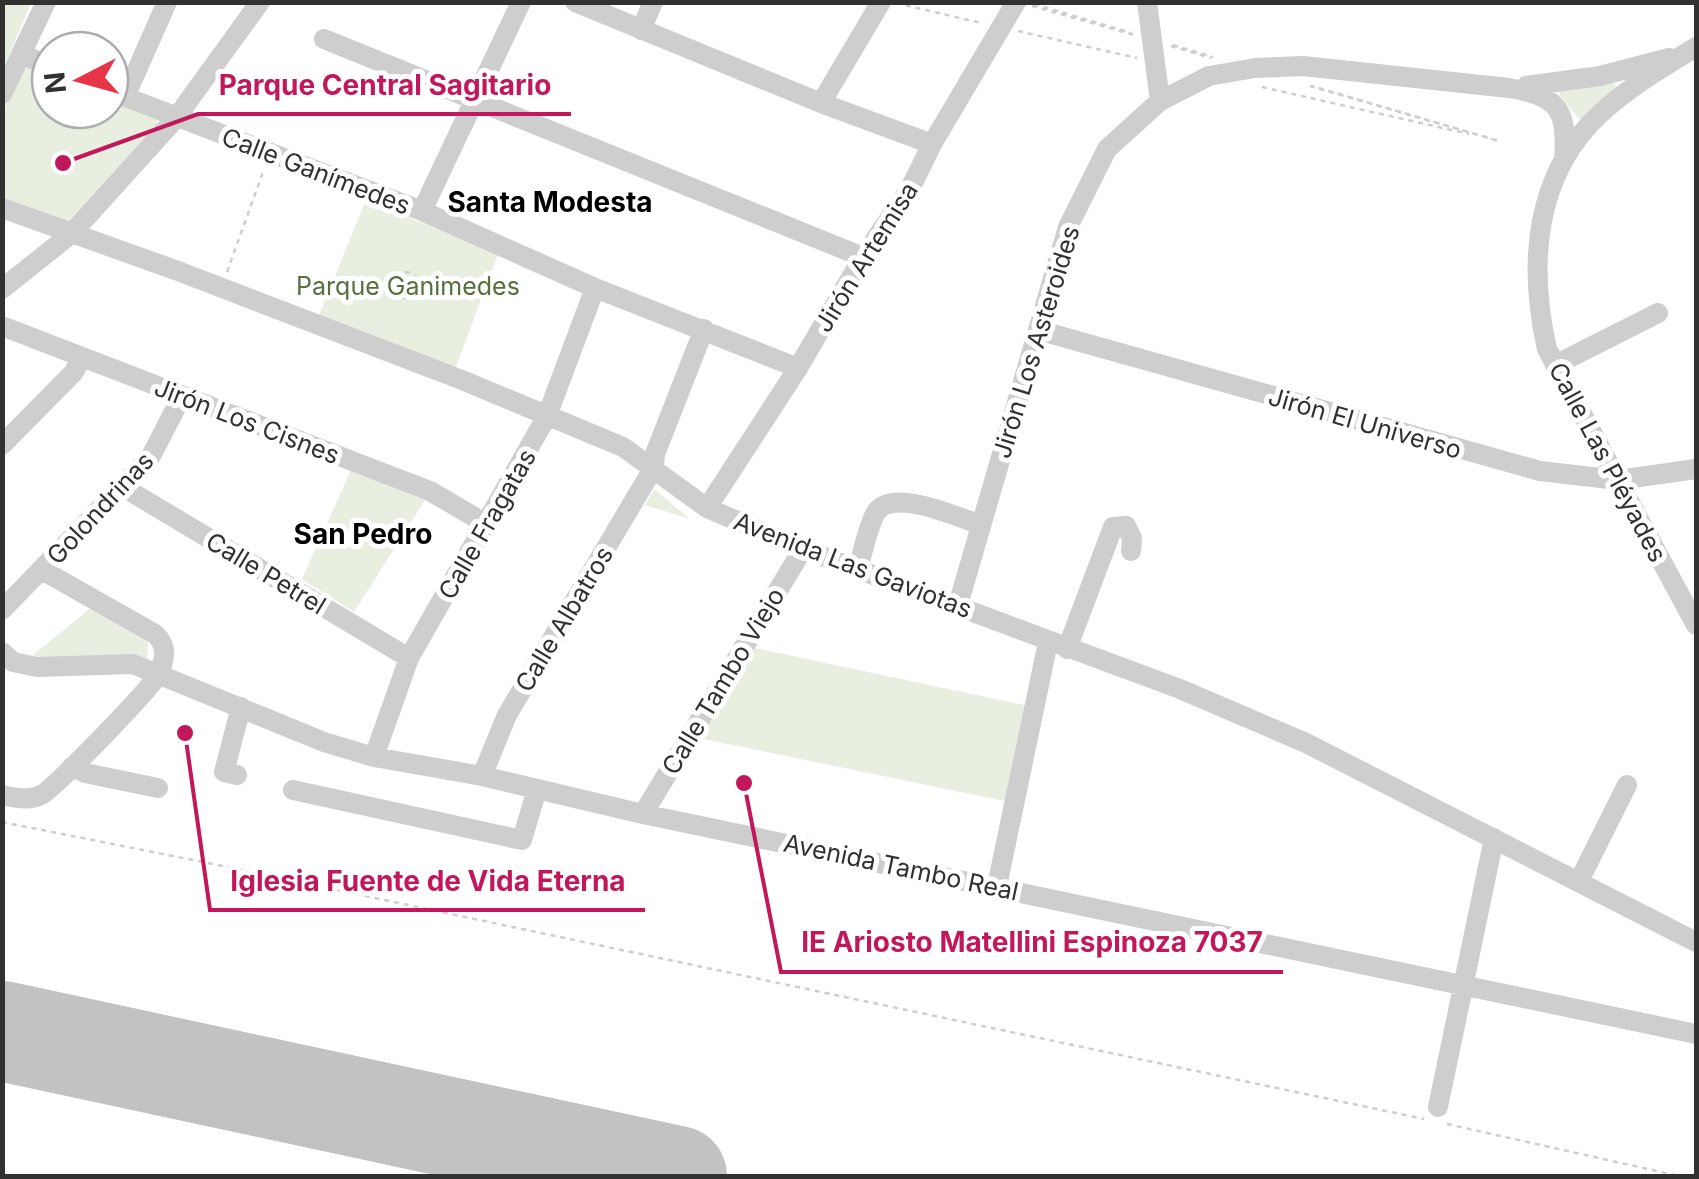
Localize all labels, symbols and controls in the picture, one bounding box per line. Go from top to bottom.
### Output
north arrow [30,30,130,130]
callout: Parque Central Sagitario [198,56,571,114]
text: Parque Central Sagitario [219,68,551,102]
text: N [37,70,73,95]
street label: Calle Ganímedes [218,121,414,221]
street label: Jirón Artemisa [808,177,924,337]
district label: Santa Modesta [447,185,653,219]
street label: Jirón Los Asteroides [986,222,1086,462]
park label: Parque Ganimedes [296,271,520,301]
street label: Calle Las Pléyades [1543,357,1673,567]
street label: Jirón Los Cisnes [150,372,344,470]
street label: Jirón El Universo [1265,381,1465,465]
street label: Calle Fragatas [432,444,542,604]
street label: Golondrinas [40,446,160,570]
street label: Avenida Las Gaviotas [730,506,976,624]
district label: San Pedro [294,517,432,551]
street label: Calle Petrel [201,526,331,620]
street label: Calle Albatros [509,541,619,697]
street label: Calle Tambo Viejo [655,582,791,780]
street label: Avenida Tambo Real [781,827,1021,907]
callout: Iglesia Fuente de Vida Eterna [210,852,645,910]
text: Iglesia Fuente de Vida Eterna [230,864,626,898]
callout: IE Ariosto Matellini Espinoza 7037 [781,914,1283,972]
text: IE Ariosto Matellini Espinoza 7037 [801,925,1263,959]

